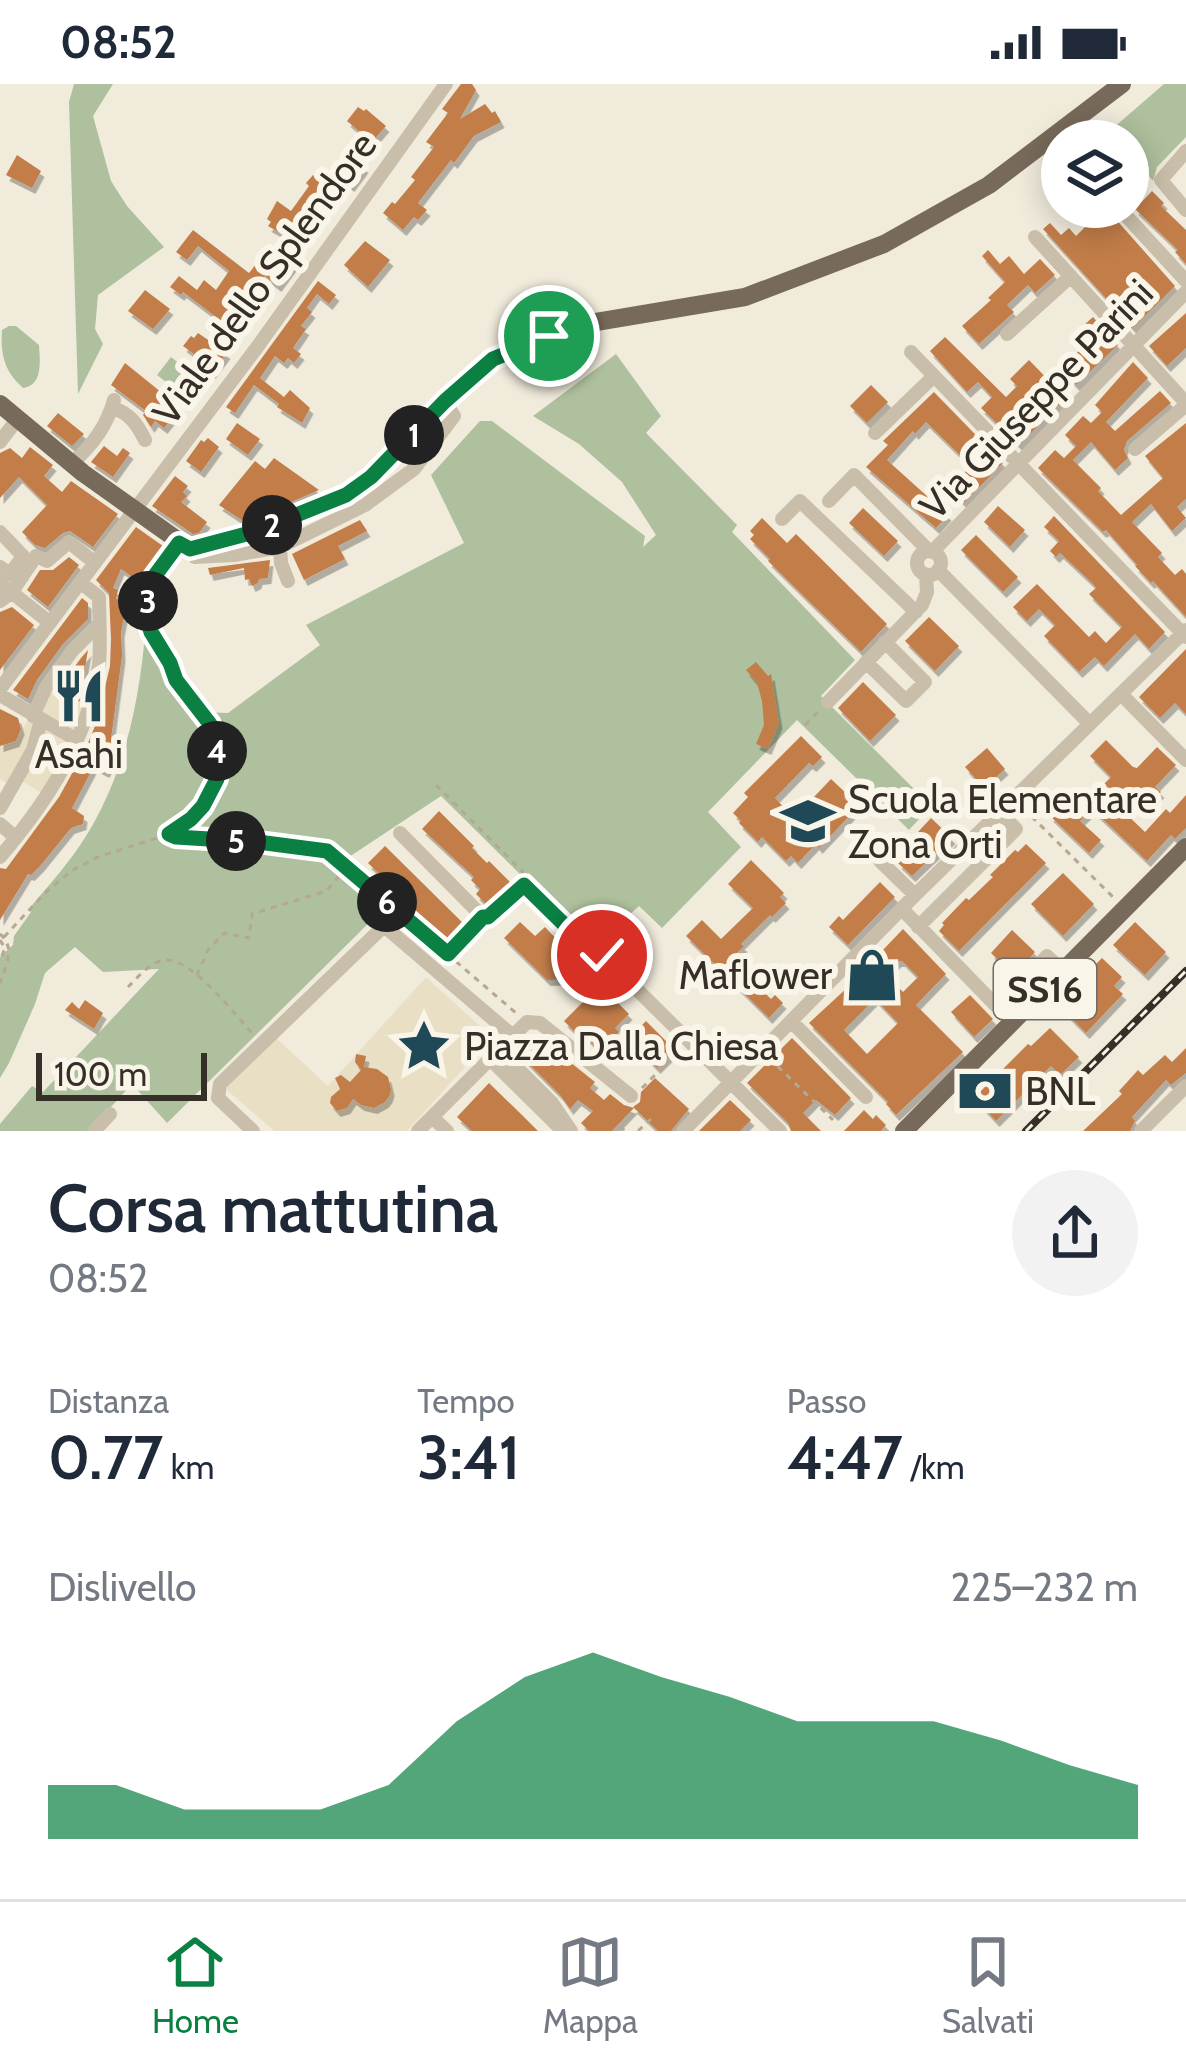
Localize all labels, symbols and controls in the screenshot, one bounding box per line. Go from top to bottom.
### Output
text: 08:52 [60,15,177,69]
map controls [1041,120,1149,228]
button: layers [1041,120,1149,228]
street label: Viale dello Splendore [142,122,386,434]
street label: Via Giuseppe Parini [909,269,1163,529]
pin [498,285,600,387]
icon: arrive [516,303,582,369]
pin: 1 [384,405,444,465]
text: 1 [408,415,420,455]
pin: 2 [242,495,302,555]
text: 2 [263,505,281,545]
pin: 3 [118,571,178,631]
text: 3 [139,581,157,621]
restaurant icon: Asahi [50,667,108,725]
pin: 4 [187,721,247,781]
place label: Asahi [35,730,123,778]
text: 4 [207,731,227,771]
place label: Scuola Elementare Zona Orti [848,775,1157,868]
school or university icon: Scuola Elementare Zona Orti [779,792,837,850]
pin: 5 [206,811,266,871]
text: 5 [227,821,245,861]
pin: 6 [357,872,417,932]
text: 6 [378,882,396,922]
pin [551,904,653,1006]
icon: check [569,922,635,988]
shop icon: Maflower [843,946,901,1004]
place label: Maflower [678,951,833,999]
road number: SS16 [994,959,1096,1019]
place icon: Piazza Dalla Chiesa [395,1017,453,1075]
place label: Piazza Dalla Chiesa [464,1022,779,1070]
scale bar [36,1047,207,1100]
text: 100 m [54,1054,147,1094]
bank icon: BNL [956,1062,1014,1120]
place label: BNL [1025,1067,1096,1115]
text: Corsa mattutina [48,1168,498,1249]
button: share [1012,1170,1138,1296]
text: 08:52 [48,1254,149,1302]
text: Distanza [48,1381,169,1421]
text: Tempo [417,1381,515,1421]
text: Passo [787,1381,866,1421]
text: 0.77 [48,1421,163,1494]
text: 3:41 [417,1421,520,1494]
text: 4:47 [787,1421,903,1494]
text: km [163,1447,214,1487]
text: /km [903,1447,965,1487]
text: Dislivello [48,1563,196,1611]
text: 225–232 m [951,1563,1138,1611]
tab: Home [152,1929,239,2041]
tab: Mappa [543,1929,638,2041]
tab: Salvati [942,1929,1034,2041]

